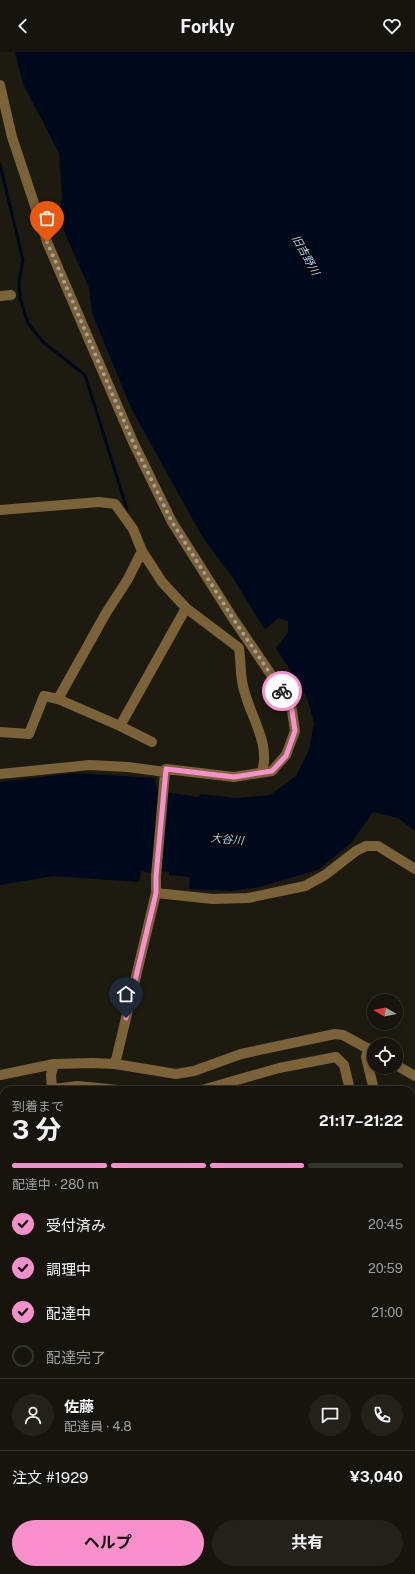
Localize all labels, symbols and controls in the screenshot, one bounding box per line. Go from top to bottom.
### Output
icon: back [12,15,34,37]
icon: heart [381,15,403,37]
text: Forkly [180,16,235,37]
pin [30,201,64,242]
icon: bag [36,207,58,229]
water label: 旧吉野川 [290,233,322,278]
courier [262,671,302,711]
icon: bike [271,680,293,702]
water label: 大谷川 [210,832,245,847]
pin [109,977,143,1018]
icon: home [115,983,137,1005]
north arrow [367,994,403,1030]
map controls [367,994,403,1074]
button: locate [367,1038,403,1074]
text: 到着まで [12,1099,64,1114]
text: 21:17–21:22 [319,1112,403,1129]
text: 3 分 [12,1114,61,1145]
text: 配達中 · 280 m [12,1177,99,1192]
icon: check [12,1213,34,1235]
text: 受付済み [46,1217,106,1234]
text: 20:45 [368,1217,403,1232]
icon: check [12,1257,34,1279]
text: 調理中 [46,1261,91,1278]
text: 20:59 [368,1261,403,1276]
icon: check [12,1301,34,1323]
text: 配達中 [46,1305,91,1322]
text: 21:00 [371,1305,403,1320]
text: 配達完了 [46,1349,106,1366]
button: person [12,1394,54,1436]
button: chat [309,1394,351,1436]
button: phone [361,1394,403,1436]
text: 佐藤 [64,1398,94,1415]
text: 配達員 · 4.8 [64,1419,132,1434]
text: ¥3,040 [350,1468,403,1485]
text: 注文 #1929 [12,1469,88,1486]
button: ヘルプ [12,1520,204,1566]
button: 共有 [212,1520,403,1566]

